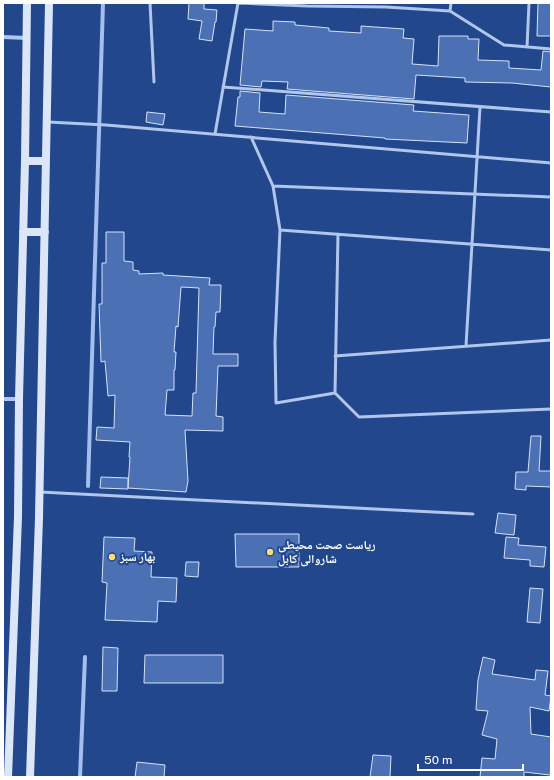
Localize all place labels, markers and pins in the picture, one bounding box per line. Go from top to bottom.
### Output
place label: ریاست صحت محیطی شاروالی کابل [278,538,376,567]
marker: ریاست صحت محیطی شاروالی کابل [265,547,275,557]
place label: بهار سبز [119,550,155,564]
marker: بهار سبز [107,552,117,562]

